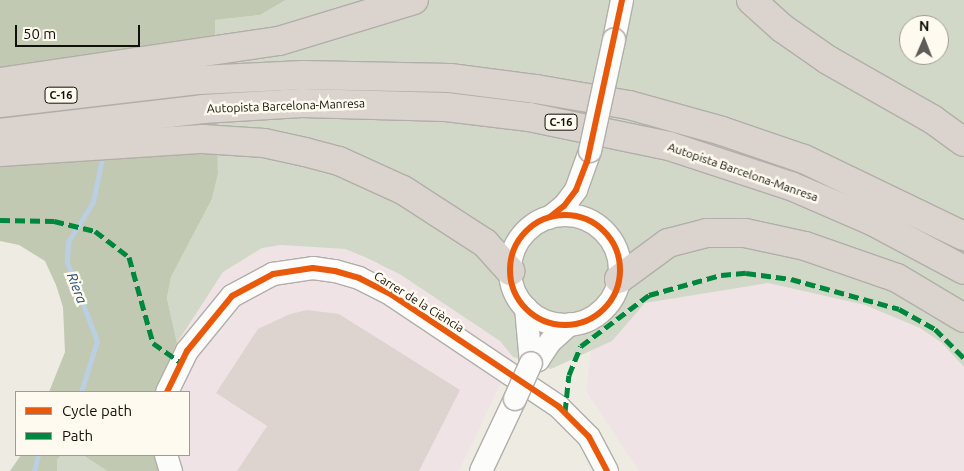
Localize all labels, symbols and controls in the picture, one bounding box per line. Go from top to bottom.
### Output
scale bar [18,15,142,47]
north arrow [899,15,949,65]
text: N [919,18,930,34]
text: 50 m [23,25,56,42]
road number: C-16 [44,86,78,104]
street label: Autopista Barcelona-Manresa [207,96,365,116]
road number: C-16 [544,114,578,130]
street label: Autopista Barcelona-Manresa [666,139,820,205]
street label: Carrer de la Ciència [371,268,467,336]
water label: Riera [63,270,91,306]
legend [15,391,190,456]
text: Cycle path [62,402,132,419]
text: Path [62,427,93,444]

